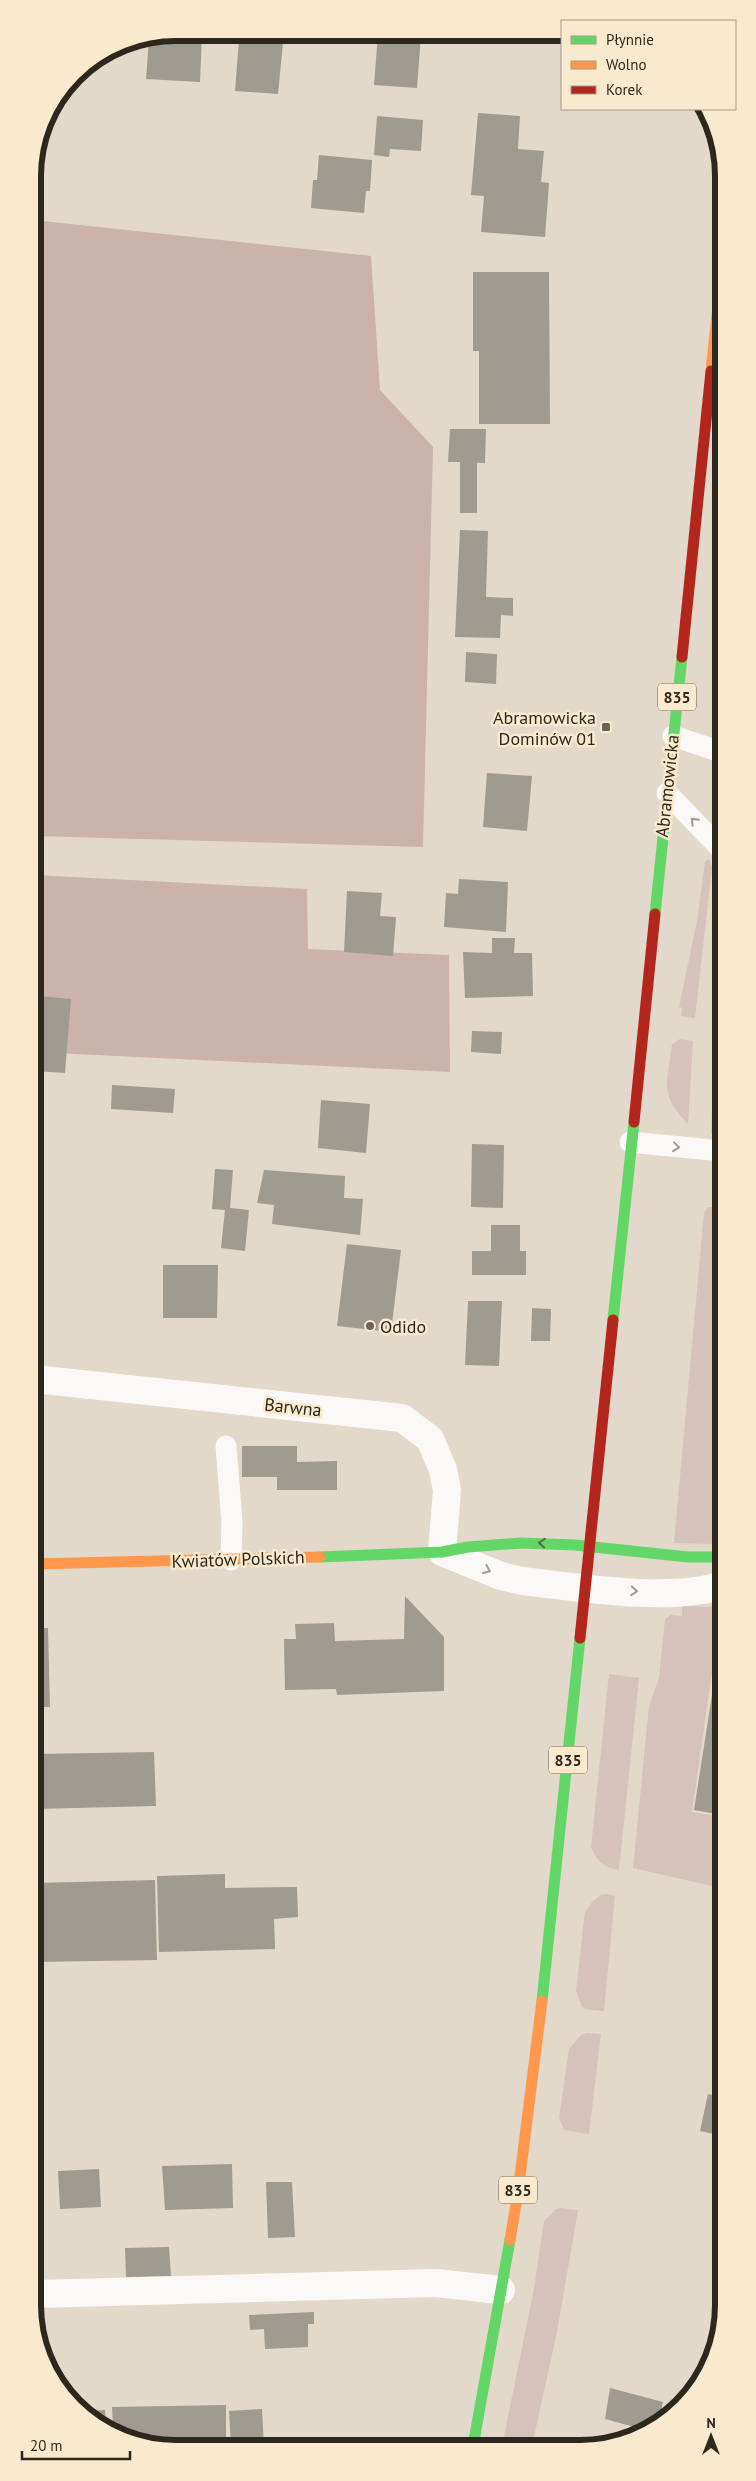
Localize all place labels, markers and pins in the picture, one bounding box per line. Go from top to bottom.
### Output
place label: Abramowicka Dominów 01 [493,706,596,750]
marker: Abramowicka Dominów 01 [600,721,612,733]
place label: Odido [380,1315,426,1338]
marker: Odido [364,1320,376,1332]

